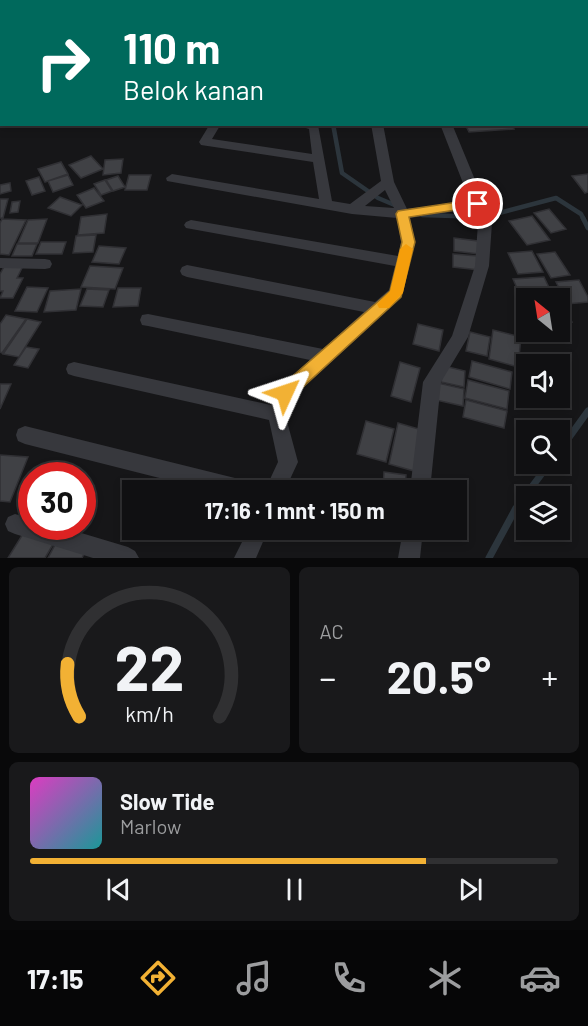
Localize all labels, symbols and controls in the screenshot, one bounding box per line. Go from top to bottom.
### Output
text: 110 m [123,22,220,72]
icon: right [24,24,102,102]
text: Belok kanan [123,73,264,105]
pin [452,178,503,229]
icon: arrive [461,187,494,220]
north arrow [516,288,570,342]
map controls [516,288,570,540]
button: sound [516,354,570,408]
position arrow [253,361,317,425]
button: search [516,420,570,474]
speed limit sign: 30 [18,462,96,540]
button: layers [516,486,570,540]
text: 17:16 · 1 mnt · 150 m [204,497,385,523]
text: AC [320,619,344,643]
text: 22 [114,629,184,703]
text: 20.5° [387,649,491,703]
text: − [320,657,336,697]
text: + [542,657,558,697]
text: km/h [125,701,174,726]
text: Slow Tide [120,788,215,814]
text: Marlow [120,814,181,838]
icon: previous [102,873,135,906]
icon: pause [278,873,311,906]
icon: next [454,873,487,906]
icon: directions [137,957,179,999]
icon: music [233,957,275,999]
icon: phone [328,957,370,999]
icon: climate [424,957,466,999]
icon: car [519,957,561,999]
text: 17:15 [27,962,84,994]

